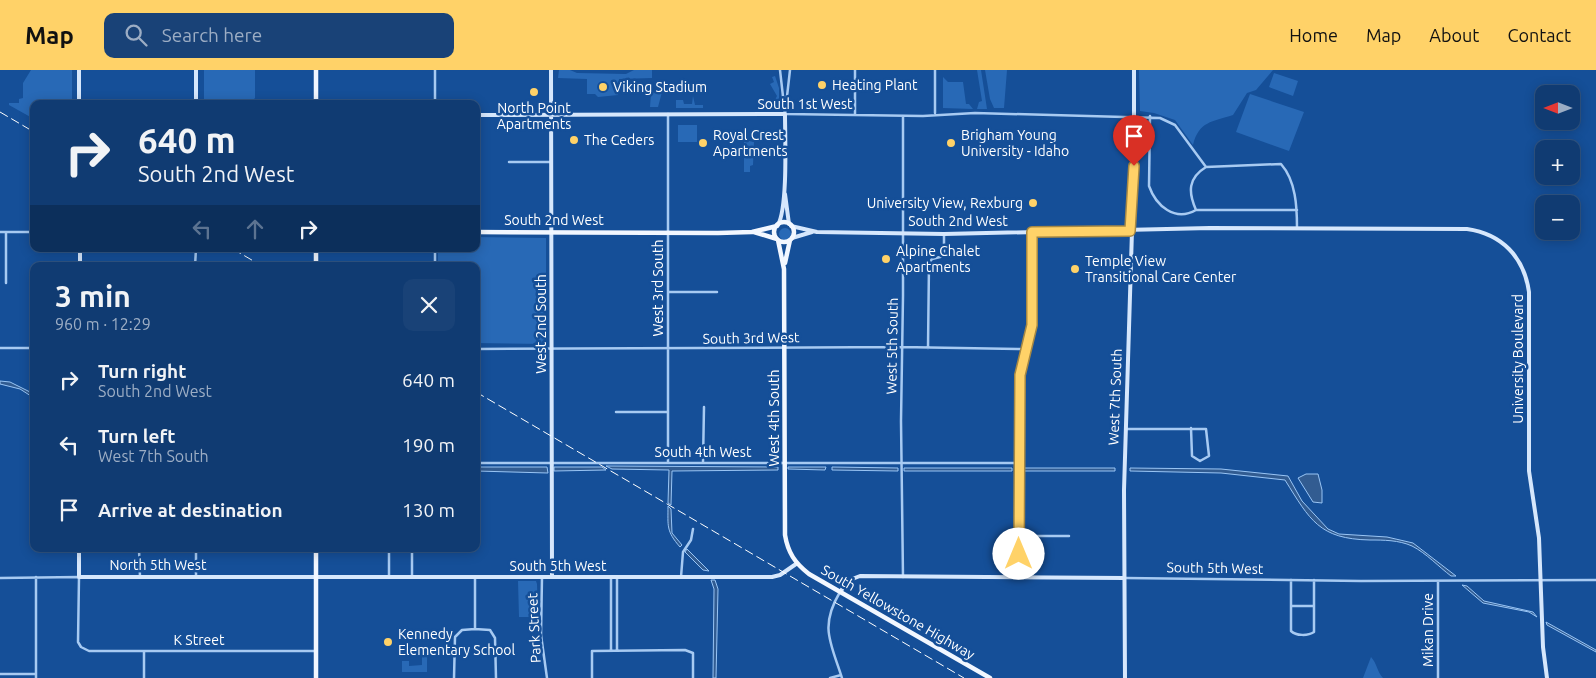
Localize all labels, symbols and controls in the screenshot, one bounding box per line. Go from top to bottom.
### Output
search box [104,13,454,58]
icon: search [122,21,150,49]
text: Map [25,22,74,49]
text: Search here [162,24,262,46]
text: Home [1289,25,1338,45]
text: Map [1366,25,1401,45]
text: About [1429,25,1479,45]
text: Contact [1507,25,1571,45]
place label: Heating Plant [832,77,918,93]
place label: Viking Stadium [613,79,707,95]
marker: Heating Plant [816,79,828,91]
marker: Viking Stadium [597,81,609,93]
north arrow [1535,85,1580,130]
map controls [1535,85,1580,240]
marker: North Point Apartments [528,86,540,98]
street label: South 1st West [758,96,853,112]
place label: North Point Apartments [497,100,571,132]
pin [1113,115,1155,166]
icon: right [55,120,120,185]
text: 640 m [138,120,236,160]
icon: arrive [1120,122,1148,150]
place label: Royal Crest Apartments [713,127,788,159]
place label: Brigham Young University - Idaho [961,127,1069,159]
place label: The Ceders [584,132,654,148]
marker: The Ceders [568,134,580,146]
marker: Royal Crest Apartments [697,137,709,149]
marker: Brigham Young University - Idaho [945,137,957,149]
button: + [1535,140,1580,185]
text: South 2nd West [138,161,294,186]
place label: University View, Rexburg [867,195,1023,211]
button: − [1535,195,1580,240]
marker: University View, Rexburg [1027,197,1039,209]
street label: South 2nd West [504,212,604,228]
street label: South 2nd West [908,213,1008,229]
icon: left [188,215,216,243]
icon: ahead [241,215,269,243]
icon: right [294,215,322,243]
street label: West 3rd South [650,240,666,336]
place label: Alpine Chalet Apartments [896,243,980,275]
marker: Alpine Chalet Apartments [880,253,892,265]
place label: Temple View Transitional Care Center [1085,253,1237,285]
marker: Temple View Transitional Care Center [1069,263,1081,275]
street label: West 2nd South [533,274,549,374]
text: 3 min [55,279,131,313]
button: close [403,279,455,331]
street label: University Boulevard [1510,294,1526,424]
street label: West 5th South [883,297,901,395]
text: 960 m · 12:29 [55,315,151,333]
street label: South 3rd West [702,329,800,347]
street label: West 7th South [1105,348,1125,446]
text: Turn right [98,360,186,382]
icon: right [55,366,83,394]
text: 640 m [402,369,455,391]
street label: West 4th South [766,370,782,466]
text: South 2nd West [98,382,212,400]
text: Turn left [98,425,176,447]
icon: left [55,431,83,459]
text: 190 m [402,434,455,456]
street label: South 4th West [655,444,752,460]
text: West 7th South [98,447,209,465]
icon: arrive [55,496,83,524]
text: Arrive at destination [98,499,283,521]
text: 130 m [402,499,455,521]
position arrow [992,527,1044,579]
street label: North 5th West [110,557,207,573]
street label: South 5th West [510,558,607,574]
street label: South 5th West [1166,559,1264,577]
street label: South Yellowstone Highway [818,561,978,663]
street label: Park Street [524,592,544,663]
street label: Mikan Drive [1420,593,1436,667]
place label: Kennedy Elementary School [398,626,516,658]
street label: K Street [174,632,225,648]
marker: Kennedy Elementary School [382,636,394,648]

